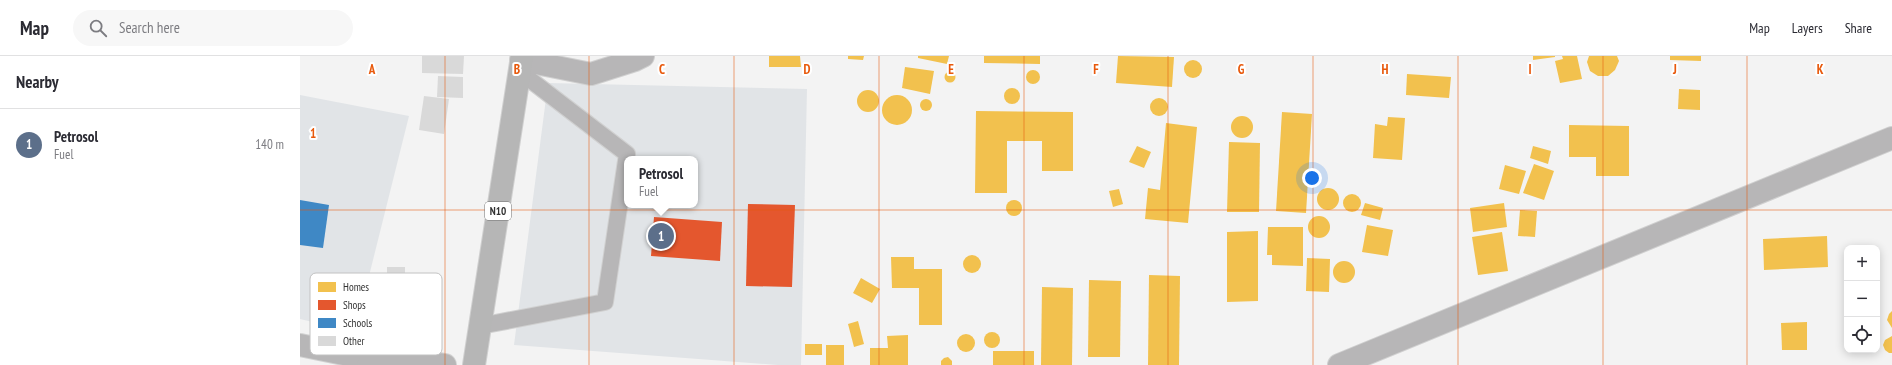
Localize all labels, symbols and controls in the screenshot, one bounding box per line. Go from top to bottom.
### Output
search box [73,10,353,46]
text: Map [20,16,49,40]
icon: search [87,17,109,39]
text: Search here [119,18,180,37]
text: Map [1749,19,1770,37]
text: Layers [1792,19,1823,37]
text: Share [1845,19,1872,37]
text: A [368,61,376,78]
text: B [514,61,520,78]
text: C [659,61,665,78]
text: D [804,61,811,78]
text: E [948,61,954,78]
text: F [1093,61,1099,78]
text: G [1238,61,1245,78]
text: H [1382,61,1389,78]
text: I [1528,61,1532,78]
text: J [1672,61,1677,78]
text: K [1817,61,1824,78]
text: Nearby [16,71,59,93]
text: 1 [310,125,316,142]
text: Petrosol [54,127,98,146]
text: 1 [26,136,32,153]
text: 140 m [255,136,284,153]
text: Fuel [54,146,73,163]
popup [624,156,698,208]
text: Petrosol [639,164,683,183]
your location [1302,168,1322,188]
text: Fuel [639,183,658,200]
road number: N10 [485,202,511,220]
pin: 1 [648,221,674,251]
map controls [1844,245,1880,353]
button: + [1844,245,1880,281]
legend [310,273,442,355]
text: Homes [343,280,369,294]
button: − [1844,281,1880,317]
text: Shops [343,298,366,312]
text: Schools [343,316,373,330]
button: locate [1844,317,1880,353]
text: Other [343,334,364,348]

